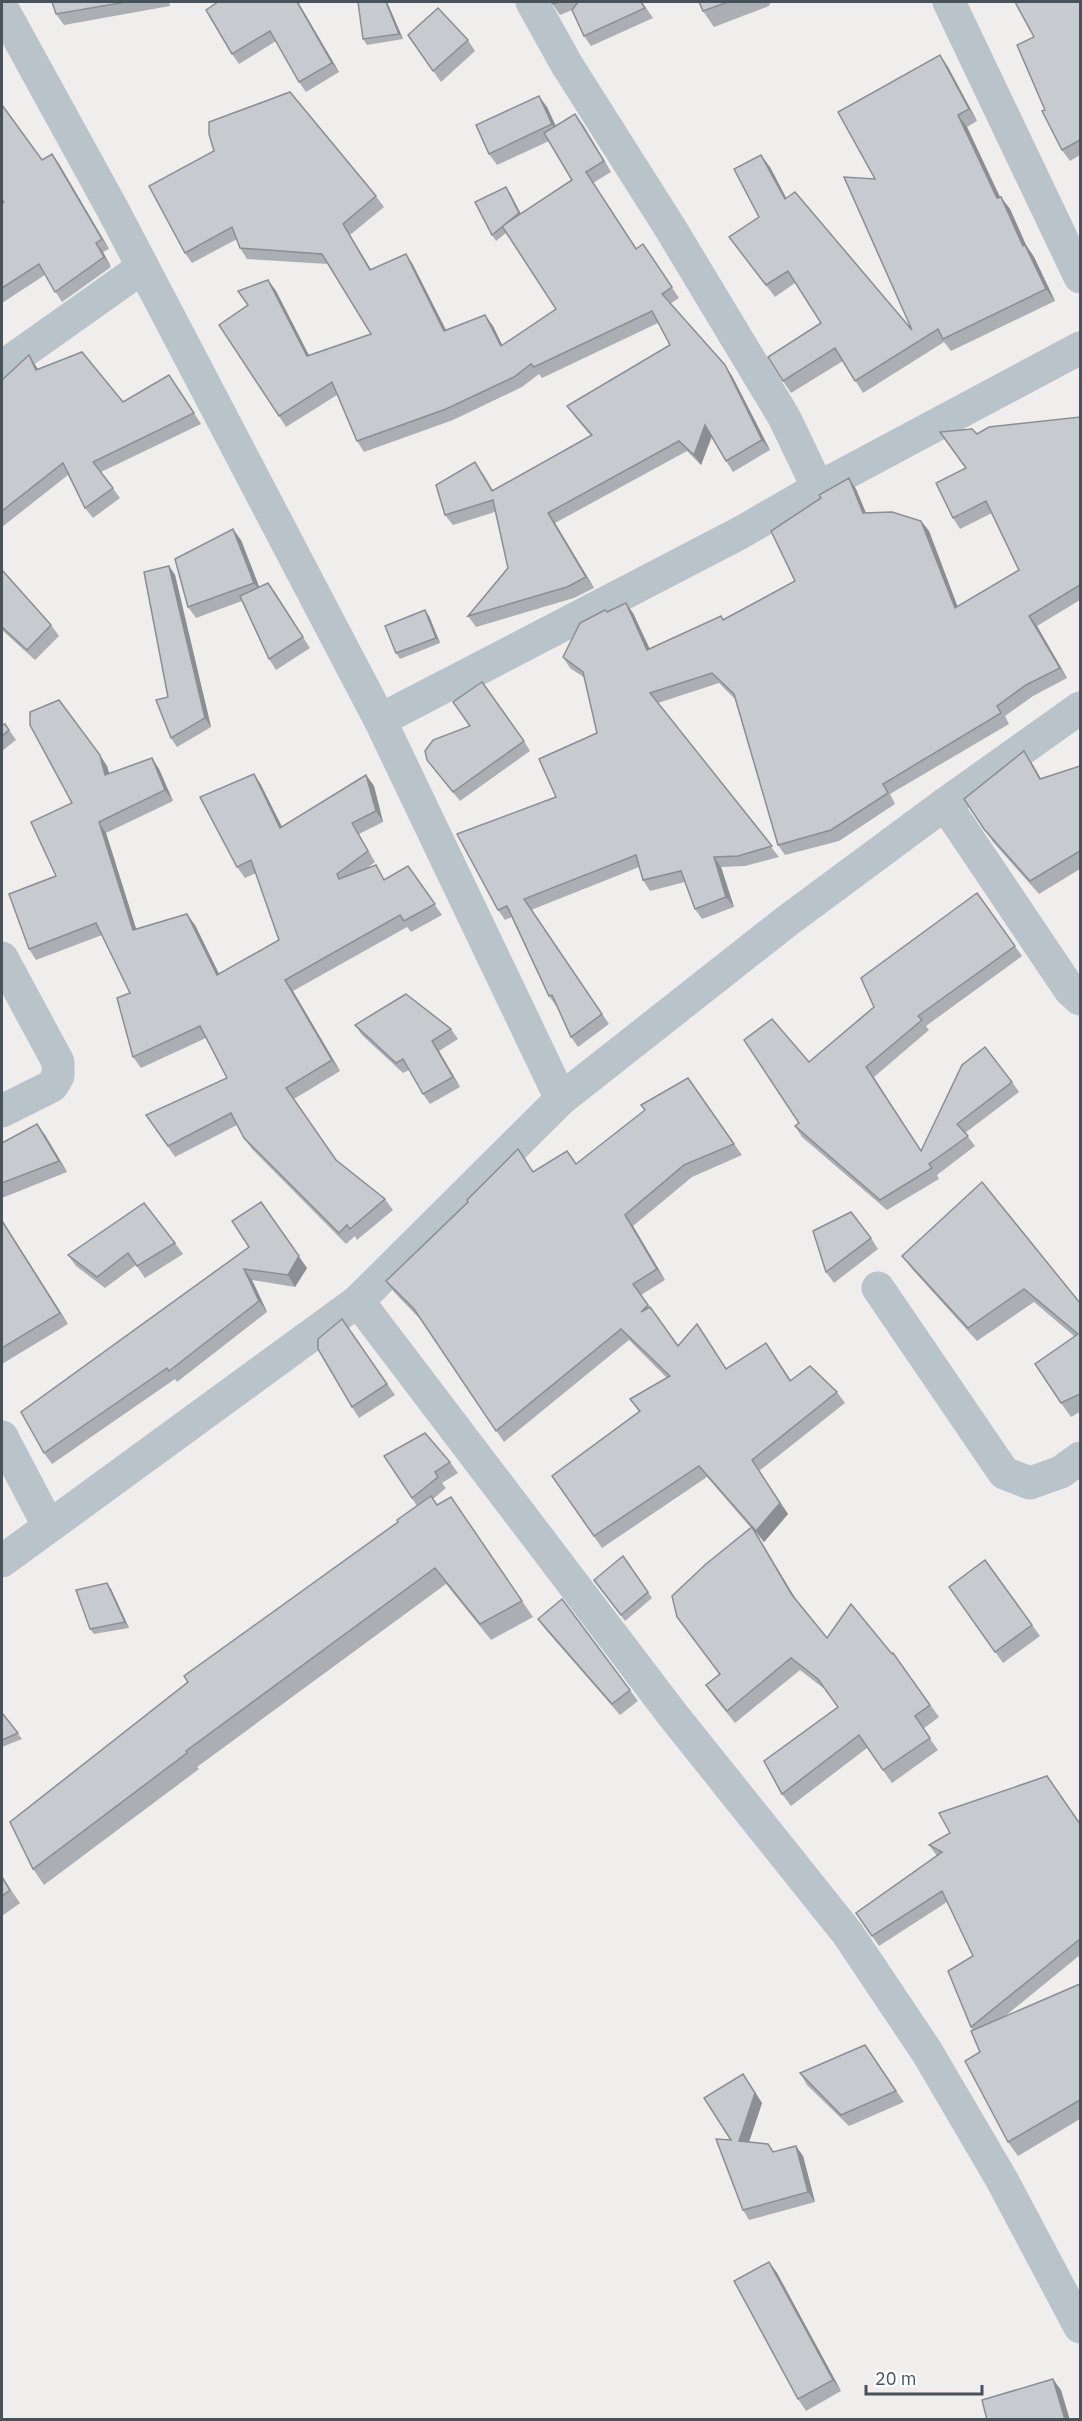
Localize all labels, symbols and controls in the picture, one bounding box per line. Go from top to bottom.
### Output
scale bar [866,2358,982,2396]
text: 20 m [875,2367,917,2390]

